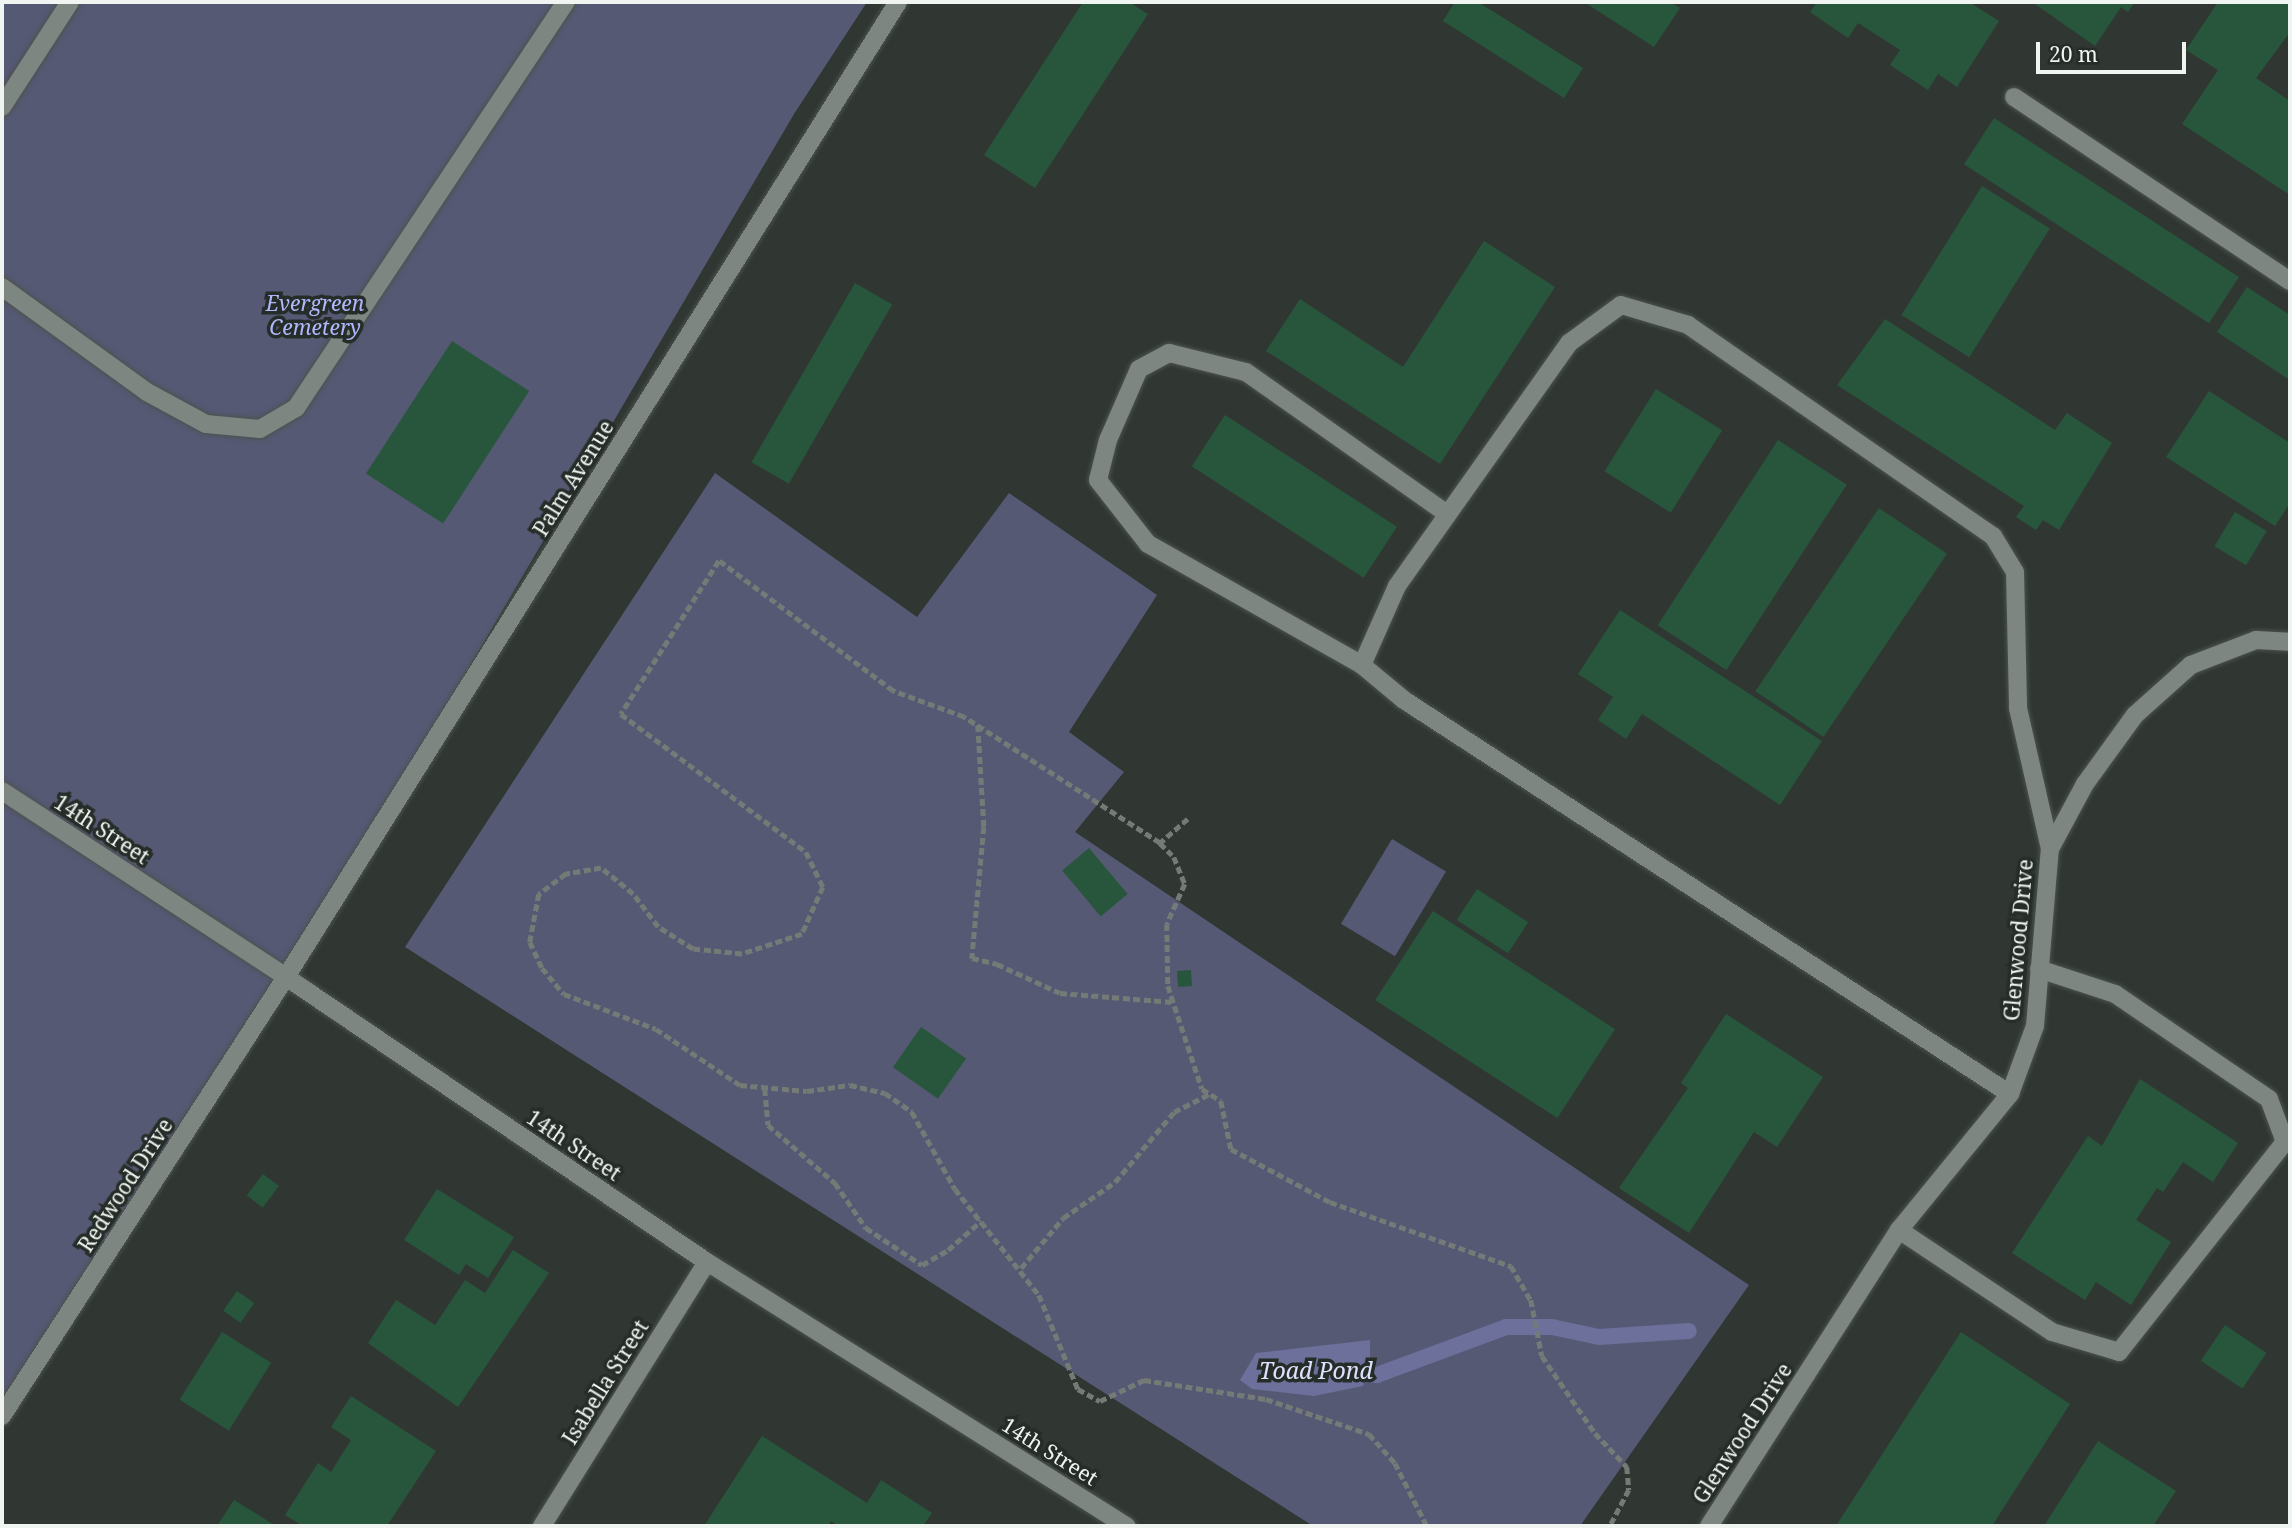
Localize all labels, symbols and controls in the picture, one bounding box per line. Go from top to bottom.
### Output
scale bar [2040,28,2190,72]
text: 20 m [2049,40,2098,68]
park label: Evergreen Cemetery [266,290,364,340]
street label: Palm Avenue [528,416,618,540]
street label: 14th Street [50,789,154,869]
street label: Glenwood Drive [1998,858,2038,1022]
street label: 14th Street [522,1104,626,1186]
street label: Redwood Drive [73,1114,177,1256]
street label: Isabella Street [557,1315,653,1449]
water label: Toad Pond [1259,1356,1373,1384]
street label: Glenwood Drive [1687,1358,1797,1508]
street label: 14th Street [997,1412,1103,1490]

